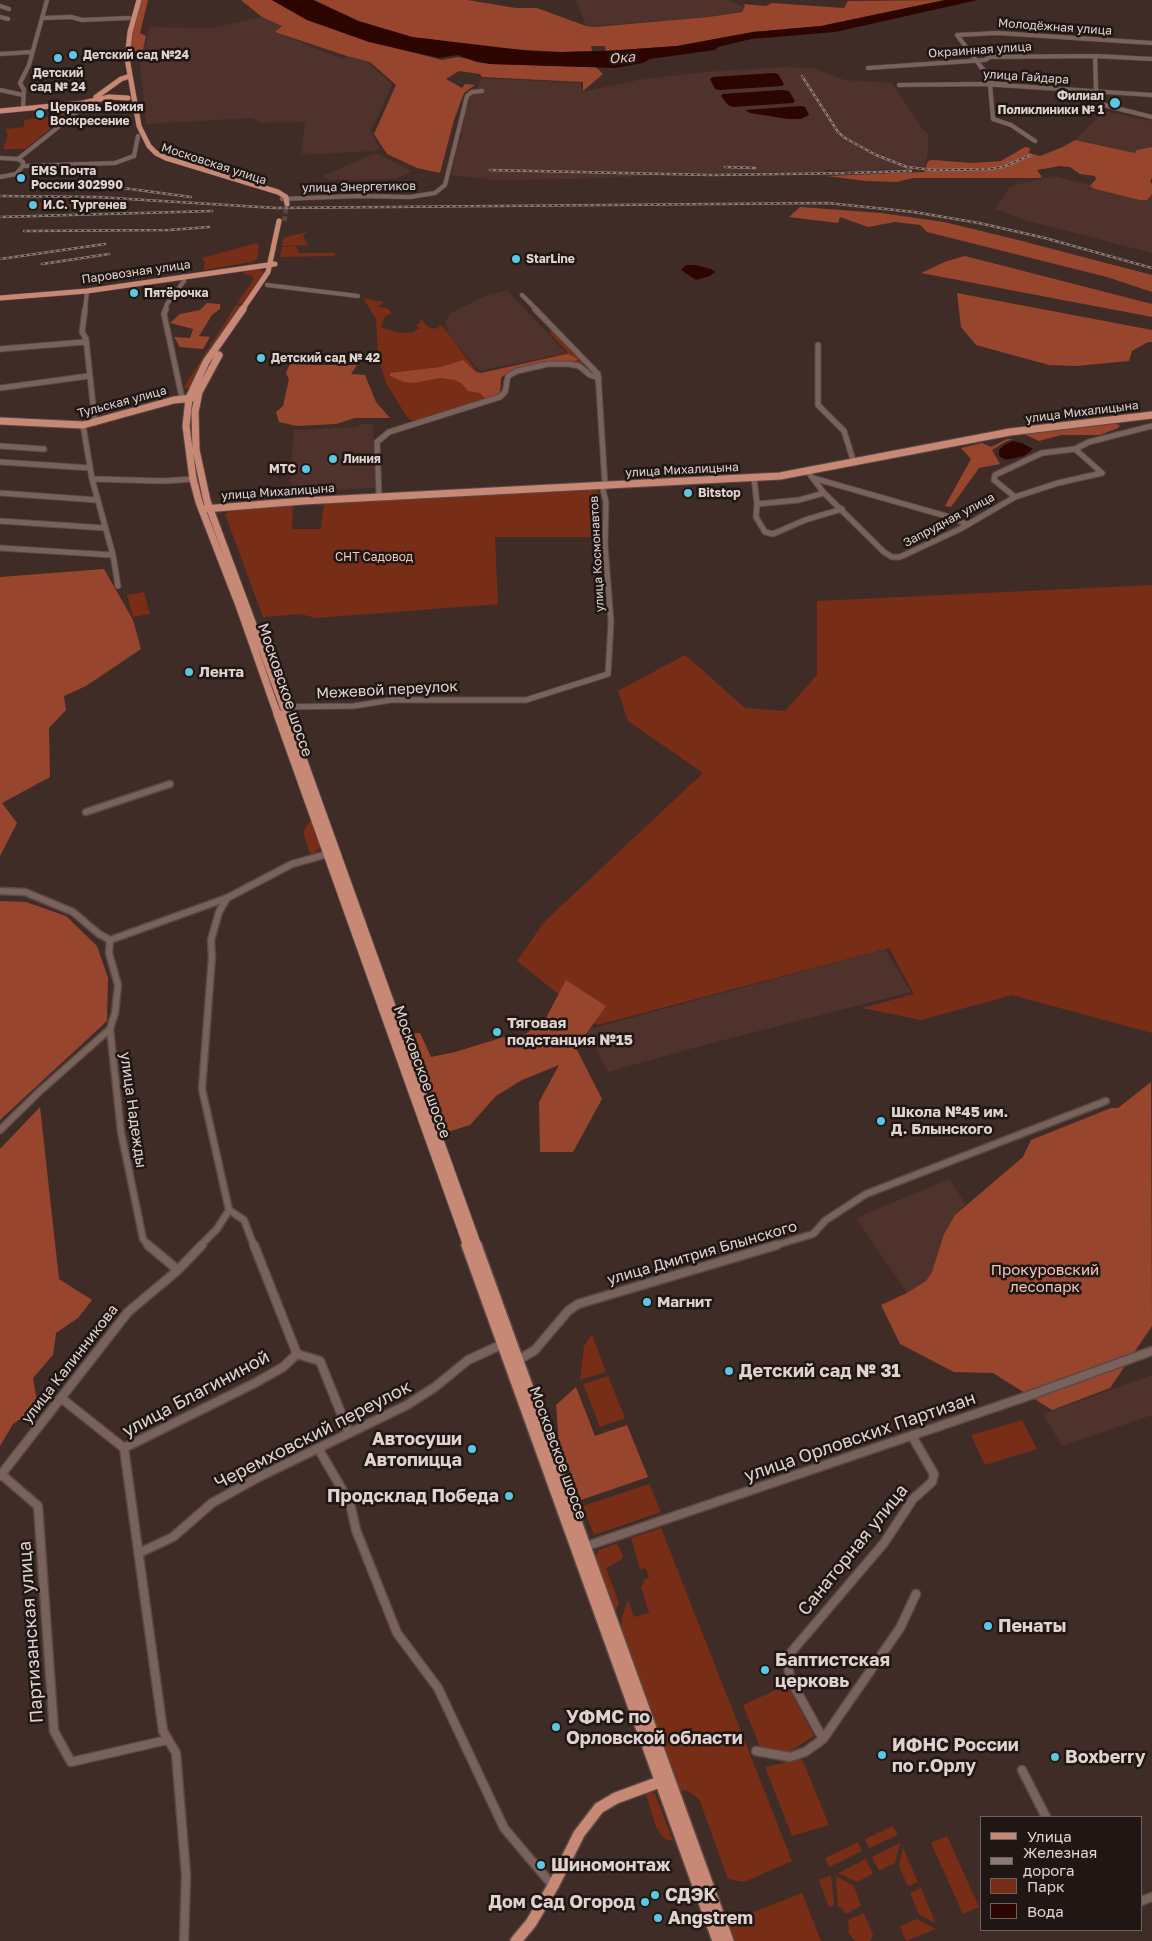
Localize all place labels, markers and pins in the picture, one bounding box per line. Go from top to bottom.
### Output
place label: Детский сад №24 [83,48,189,62]
marker: Детский сад №24 [67,49,79,61]
marker: Детский сад № 24 [52,52,64,64]
place label: Детский сад № 24 [30,66,86,94]
place label: Филиал Поликлиники № 1 [997,89,1104,117]
marker: Филиал Поликлиники № 1 [1108,96,1122,110]
place label: Церковь Божия Воскресение [50,100,144,128]
marker: Церковь Божия Воскресение [34,108,46,120]
place label: EMS Почта России 302990 [31,164,123,192]
marker: EMS Почта России 302990 [15,172,27,184]
place label: И.С. Тургенев [43,198,127,212]
marker: И.С. Тургенев [27,199,39,211]
place label: StarLine [526,252,575,266]
marker: StarLine [510,253,522,265]
place label: Пятёрочка [144,286,209,300]
marker: Пятёрочка [128,287,140,299]
place label: Детский сад № 42 [271,351,380,365]
marker: Детский сад № 42 [255,352,267,364]
place label: Линия [343,452,381,466]
marker: Линия [327,453,339,465]
place label: МТС [269,462,296,476]
marker: МТС [300,463,312,475]
place label: Bitstop [698,486,741,500]
marker: Bitstop [682,487,694,499]
place label: Лента [199,663,244,681]
marker: Лента [183,666,195,678]
place label: Тяговая подстанция №15 [507,1014,633,1049]
marker: Тяговая подстанция №15 [491,1026,503,1038]
place label: Школа №45 им. Д. Блынского [891,1103,1008,1138]
marker: Школа №45 им. Д. Блынского [875,1115,887,1127]
place label: Магнит [657,1293,712,1311]
marker: Магнит [641,1296,653,1308]
place label: Детский сад № 31 [739,1360,901,1382]
marker: Детский сад № 31 [723,1365,735,1377]
place label: Автосуши Автопицца [364,1428,462,1470]
marker: Автосуши Автопицца [466,1443,478,1455]
place label: Продсклад Победа [327,1485,499,1507]
marker: Продсклад Победа [503,1490,515,1502]
place label: Пенаты [998,1615,1066,1637]
marker: Пенаты [982,1620,994,1632]
place label: Баптистская церковь [775,1649,890,1692]
marker: Баптистская церковь [759,1664,771,1676]
place label: УФМС по Орловской области [566,1706,743,1748]
marker: УФМС по Орловской области [550,1721,562,1733]
place label: ИФНС России по г.Орлу [892,1734,1019,1776]
place label: Boxberry [1065,1746,1146,1768]
marker: ИФНС России по г.Орлу [876,1749,888,1761]
marker: Boxberry [1049,1751,1061,1763]
place label: Шиномонтаж [551,1854,671,1876]
marker: Шиномонтаж [535,1859,547,1871]
place label: СДЭК [665,1884,717,1906]
marker: СДЭК [649,1889,661,1901]
place label: Дом Сад Огород [488,1891,635,1913]
marker: Дом Сад Огород [639,1896,651,1908]
place label: Angstrem [668,1907,753,1929]
marker: Angstrem [652,1912,664,1924]

